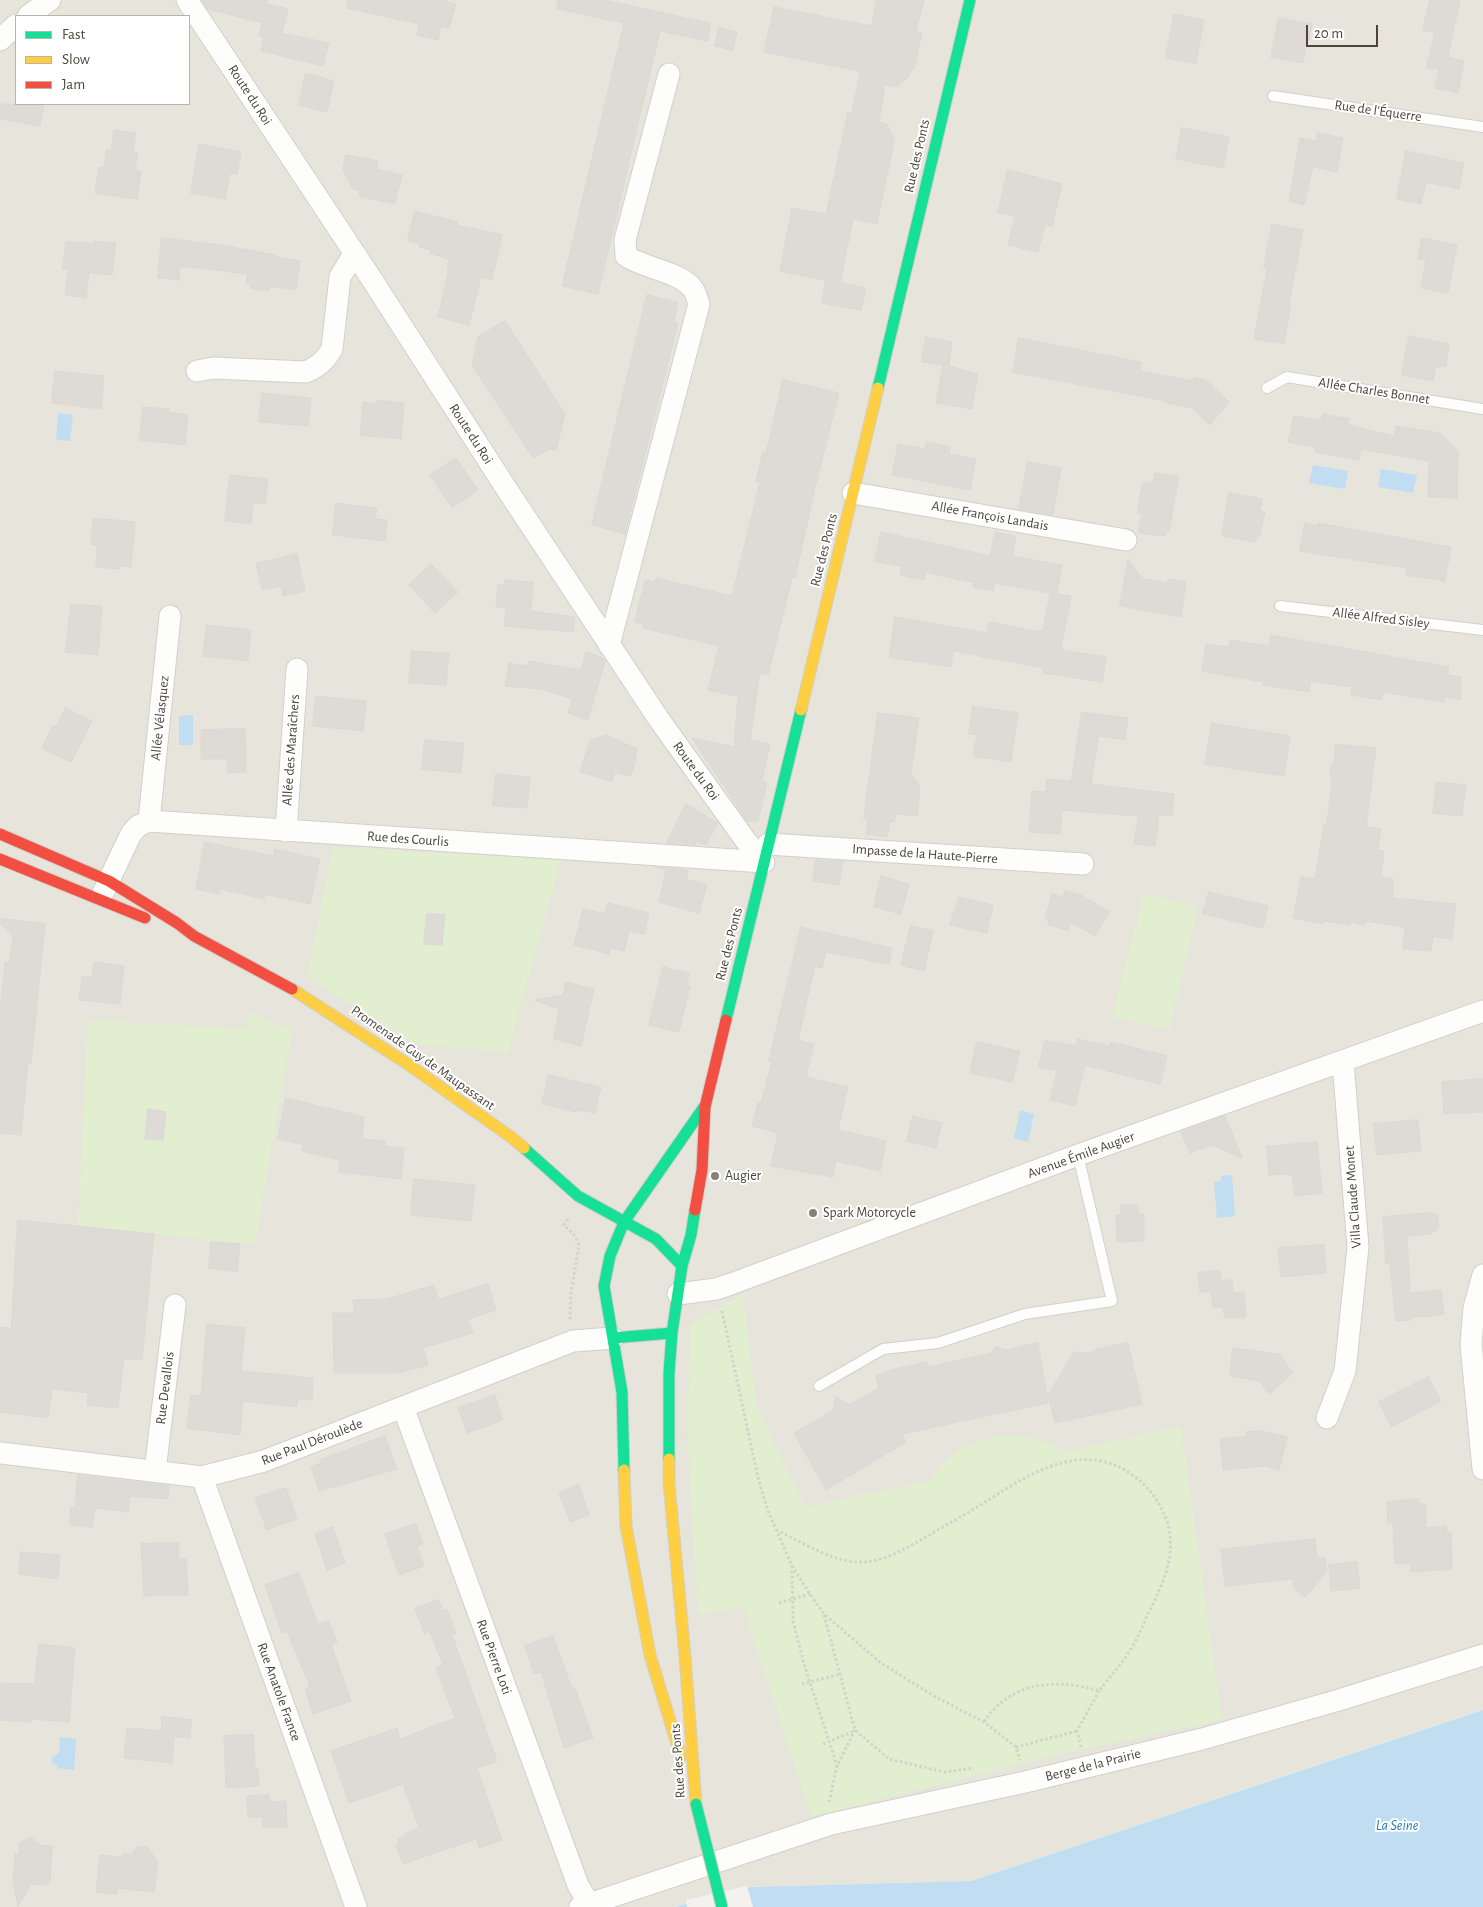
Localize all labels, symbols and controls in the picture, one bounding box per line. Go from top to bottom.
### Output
legend [15,15,190,105]
scale bar [1308,15,1380,47]
text: 20 m [1314,26,1343,41]
text: Fast [62,27,85,42]
text: Slow [62,52,90,67]
street label: Route du Roi [224,62,276,128]
text: Jam [62,77,85,92]
street label: Rue de l'Équerre [1333,97,1423,125]
street label: Rue des Ponts [900,118,934,194]
street label: Allée Charles Bonnet [1317,374,1431,408]
street label: Route du Roi [445,401,497,467]
street label: Allée François Landais [930,497,1050,535]
street label: Rue des Ponts [807,512,841,588]
street label: Allée Alfred Sisley [1332,604,1430,632]
street label: Allée Vélasquez [147,675,173,761]
street label: Allée des Maraîchers [279,694,303,806]
street label: Route du Roi [669,738,723,804]
street label: Rue des Courlis [367,828,449,850]
street label: Impasse de la Haute-Pierre [852,841,998,867]
street label: Rue des Ponts [712,906,746,982]
street label: Promenade Guy de Maupassant [348,1002,498,1114]
street label: Avenue Émile Augier [1025,1128,1137,1182]
street label: Villa Claude Monet [1341,1145,1365,1249]
place label: Augier [725,1168,761,1184]
marker: Augier [709,1170,721,1182]
place label: Spark Motorcycle [823,1205,916,1221]
marker: Spark Motorcycle [807,1207,819,1219]
street label: Rue Devallois [152,1351,178,1425]
street label: Rue Paul Déroulède [259,1415,365,1469]
street label: Rue Pierre Loti [473,1617,515,1697]
street label: Rue Anatole France [253,1640,305,1744]
street label: Rue des Ponts [667,1723,689,1799]
street label: Berge de la Prairie [1043,1745,1143,1785]
water label: La Seine [1376,1816,1418,1834]

